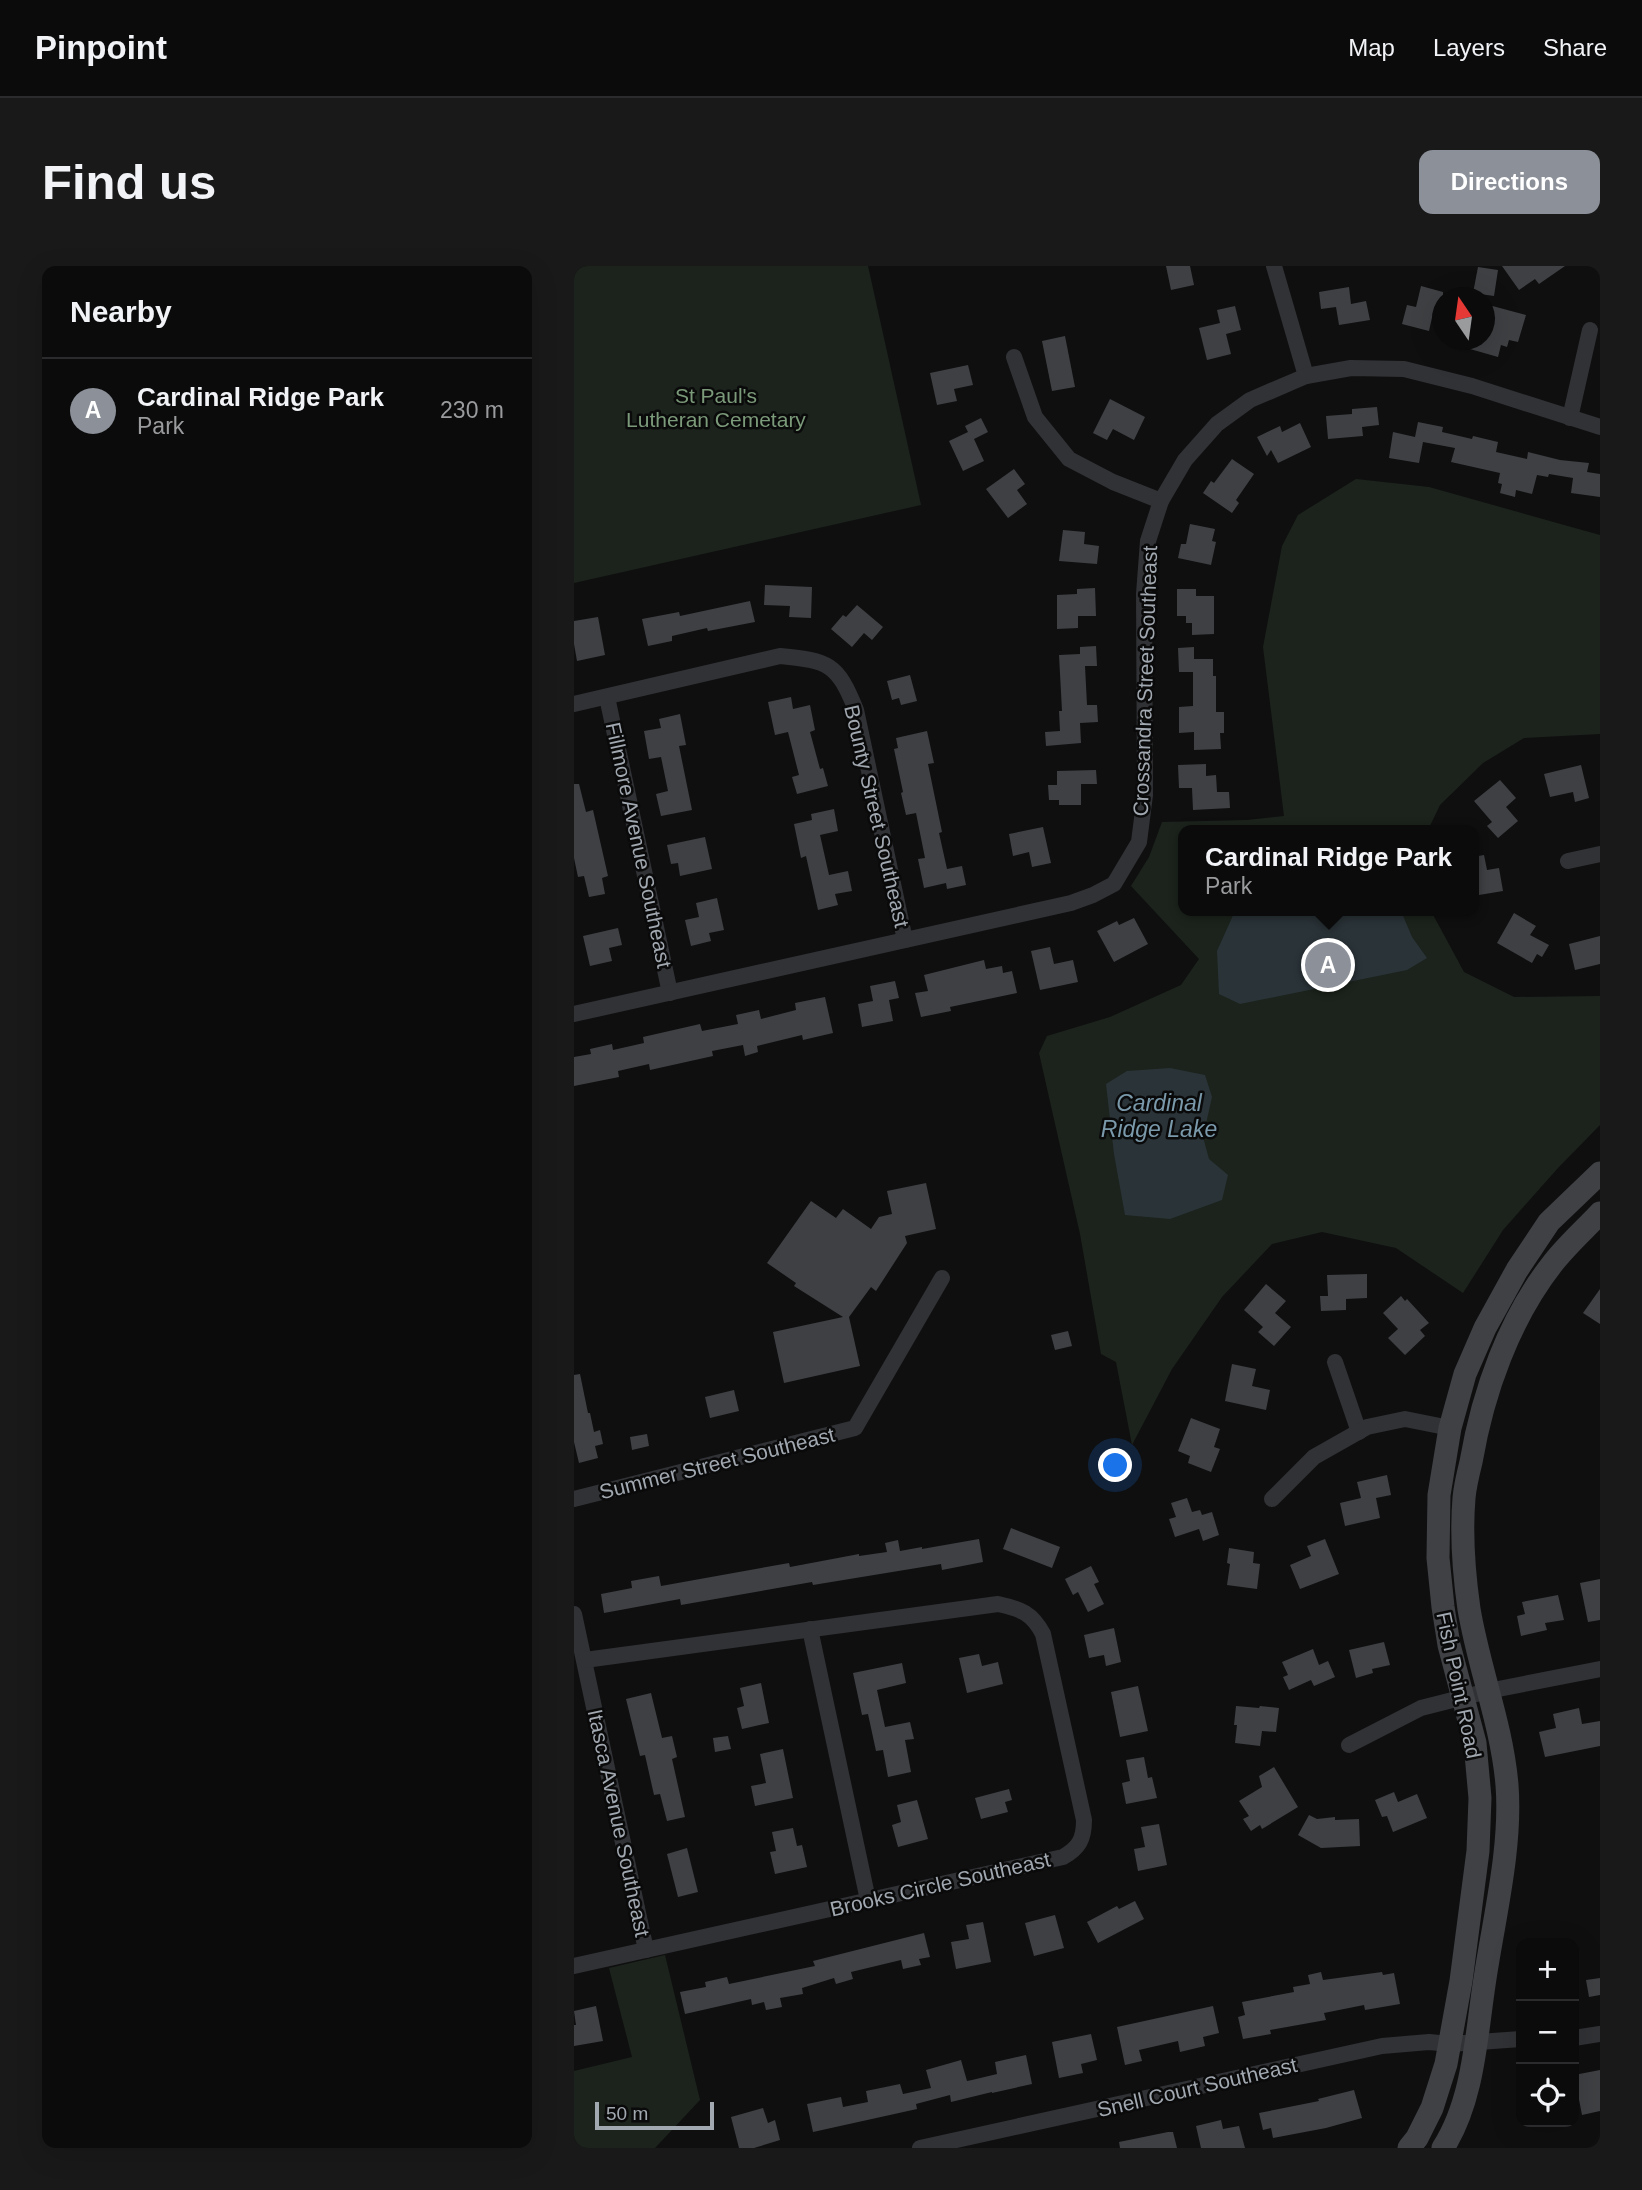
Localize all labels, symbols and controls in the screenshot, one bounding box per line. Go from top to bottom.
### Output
text: Pinpoint [35,29,167,66]
text: Map [1348,34,1395,61]
text: Layers [1433,34,1505,61]
text: Share [1543,34,1607,61]
button: Directions [1419,150,1600,214]
text: Find us [42,155,216,209]
north arrow [1432,287,1495,350]
text: Nearby [70,295,172,328]
text: Cardinal Ridge Park [137,382,384,412]
park label: St Paul's Lutheran Cemetary [626,384,806,431]
text: A [85,397,101,423]
text: 230 m [440,397,504,423]
text: Park [137,413,184,439]
street label: Crossandra Street Southeast [1129,545,1161,817]
street label: Bounty Street Southeast [840,703,914,930]
street label: Fillmore Avenue Southeast [602,720,676,970]
popup [1178,825,1479,916]
text: Cardinal Ridge Park [1205,842,1452,872]
text: Park [1205,873,1252,899]
pin: A [1305,939,1351,991]
water label: Cardinal Ridge Lake [1101,1090,1217,1142]
street label: Summer Street Southeast [597,1423,837,1503]
your location [1098,1448,1132,1482]
street label: Fish Point Road [1432,1610,1486,1760]
street label: Itasca Avenue Southeast [584,1707,654,1939]
street label: Brooks Circle Southeast [828,1847,1052,1921]
map controls [1516,1938,1579,2127]
button: + [1516,1938,1579,2001]
button: − [1516,2001,1579,2064]
street label: Snell Court Southeast [1095,2053,1299,2121]
button: locate [1516,2064,1579,2127]
scale bar [595,2099,714,2131]
text: 50 m [606,2103,648,2124]

